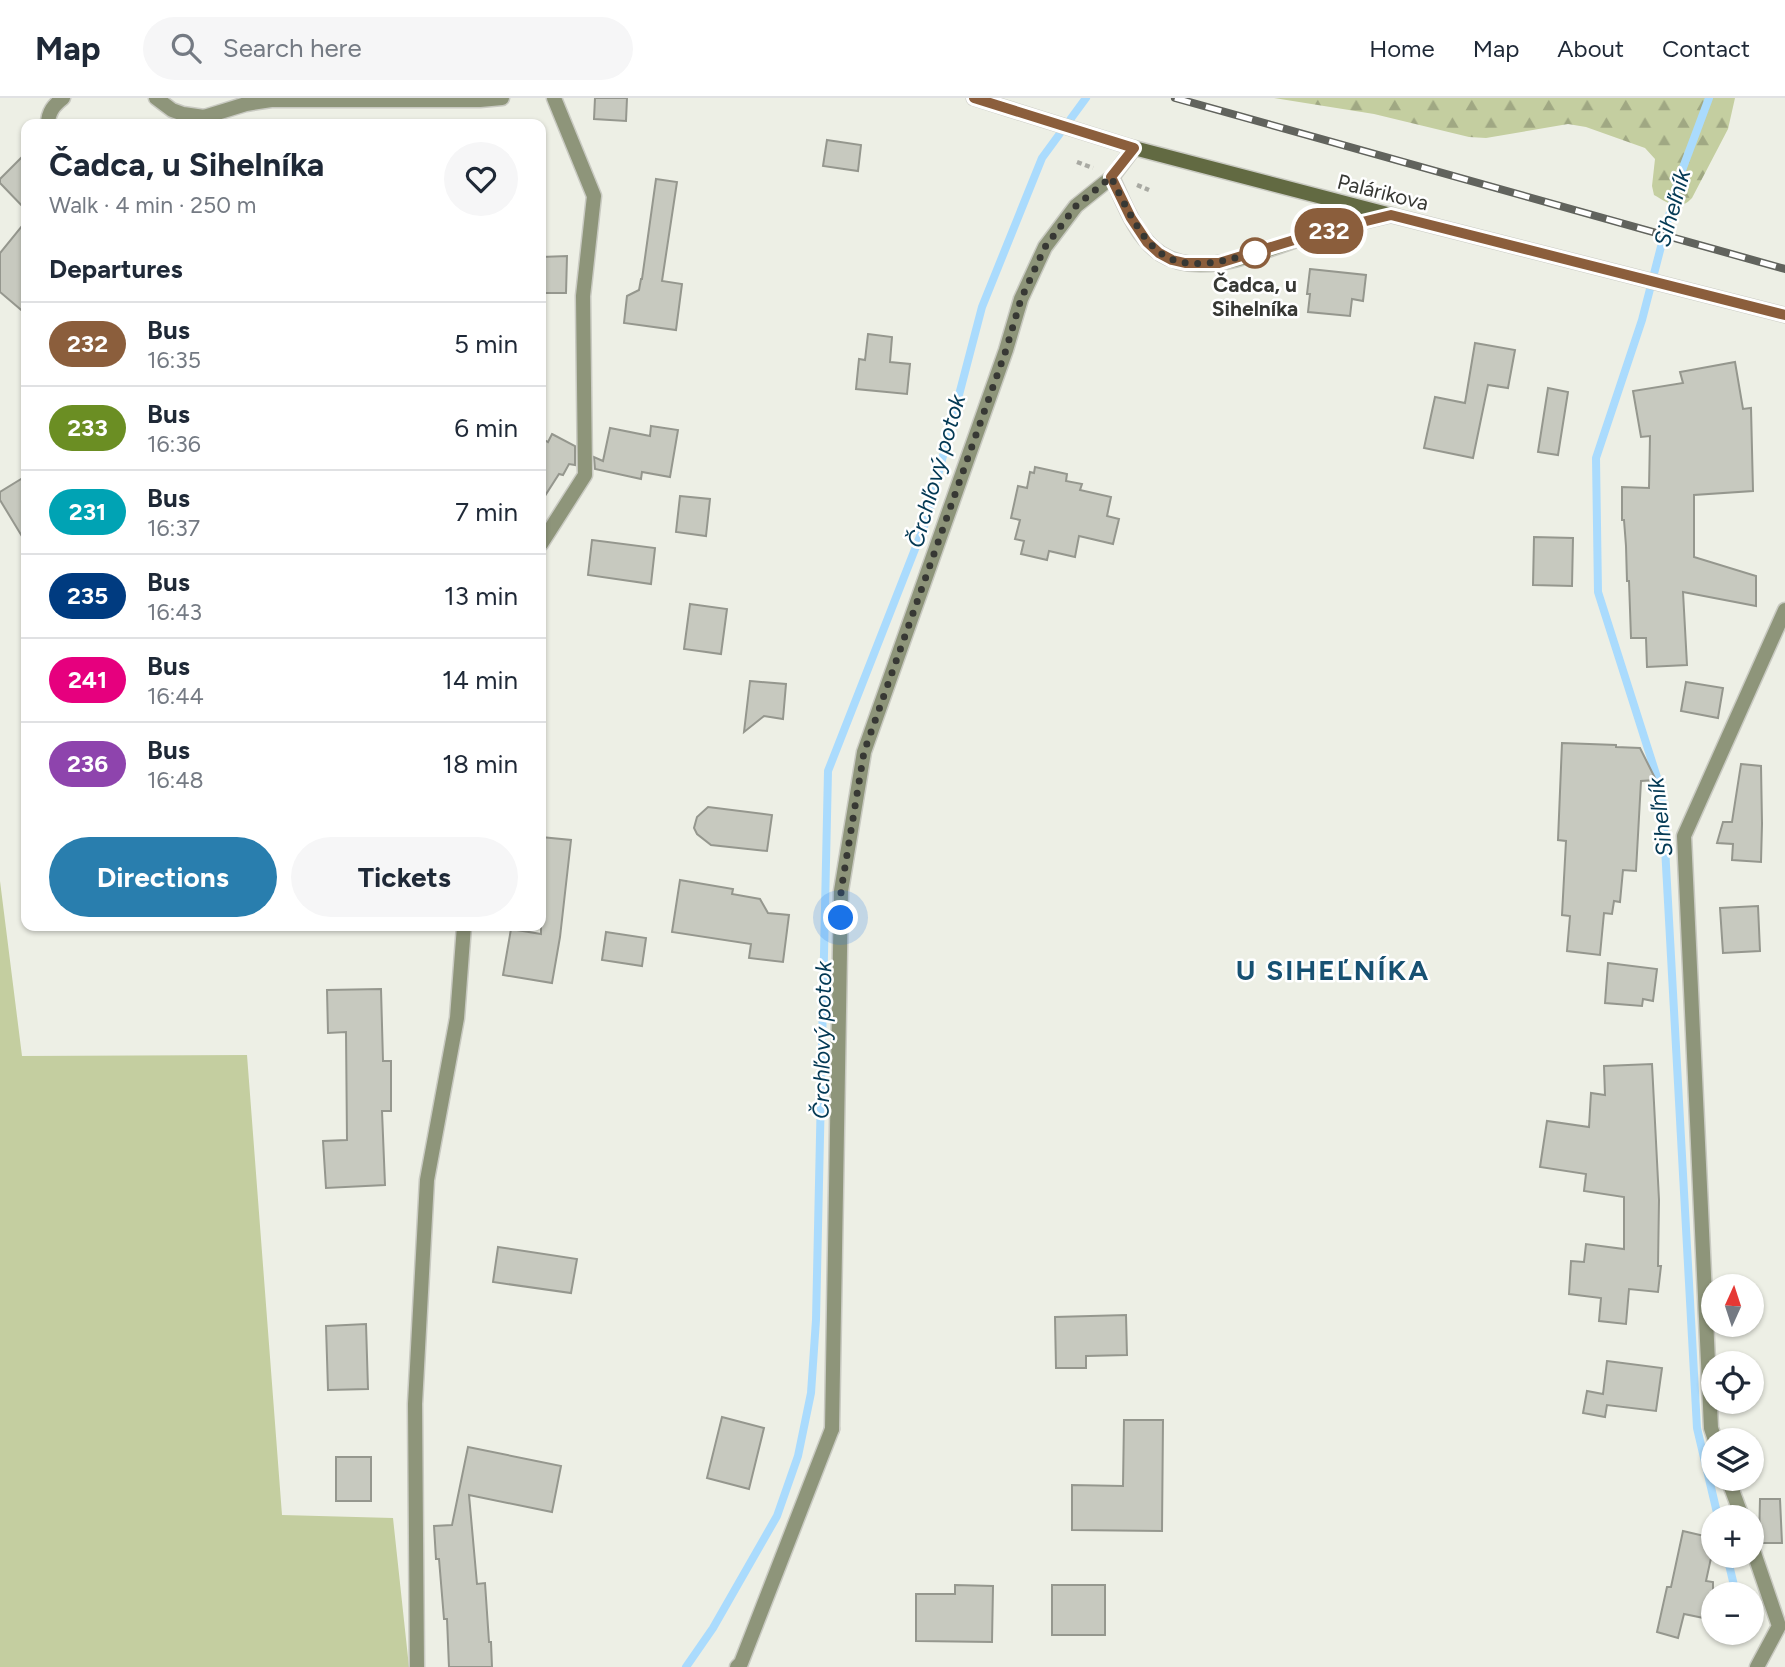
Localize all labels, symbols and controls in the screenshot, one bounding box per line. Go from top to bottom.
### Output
search box [143,17,633,80]
text: Map [35,29,101,68]
icon: search [167,29,205,67]
text: Search here [223,32,362,64]
text: Home [1369,34,1435,63]
text: Map [1473,34,1519,63]
text: About [1557,34,1624,63]
text: Contact [1662,34,1750,63]
button: heart [444,142,518,216]
text: Čadca, u Sihelníka [49,145,324,184]
water label: Siheľník [1648,165,1697,250]
street label: Palárikova [1335,169,1431,215]
text: Walk · 4 min · 250 m [49,191,256,219]
line badge: 232 [1289,208,1369,254]
text: 232 [1308,216,1350,245]
marker: Čadca, u Sihelníka [1240,238,1270,268]
text: Departures [49,253,183,285]
place label: Čadca, u Sihelníka [1212,272,1298,321]
text: Bus [147,314,190,346]
text: 5 min [454,328,518,360]
text: 232 [67,329,108,358]
text: 16:35 [147,346,201,374]
water label: Črchľový potok [901,390,971,551]
text: Bus [147,398,190,430]
text: 6 min [454,412,518,444]
text: 233 [67,413,108,442]
text: 16:36 [147,430,201,458]
text: Bus [147,482,190,514]
text: 7 min [455,496,518,528]
text: 231 [69,497,106,526]
text: 16:37 [147,514,200,542]
text: Bus [147,566,190,598]
text: 13 min [444,580,518,612]
text: 235 [67,581,108,610]
text: 16:43 [147,598,202,626]
text: Bus [147,650,190,682]
text: 14 min [442,664,518,696]
text: 241 [68,665,107,694]
text: 16:44 [147,682,204,710]
text: Bus [147,734,190,766]
text: 18 min [442,748,518,780]
text: 236 [67,749,108,778]
text: 16:48 [147,766,204,794]
water label: Siheľník [1641,775,1679,858]
button: Directions [49,837,277,917]
button: Tickets [291,837,518,917]
your location [823,900,858,935]
district label: U SIHEĽNÍKA [1236,953,1430,987]
water label: Črchľový potok [807,960,837,1119]
north arrow [1701,1274,1764,1337]
map controls [1701,1274,1764,1645]
button: locate [1701,1351,1764,1414]
button: layers [1701,1428,1764,1491]
button: + [1701,1505,1764,1568]
button: − [1701,1582,1764,1645]

